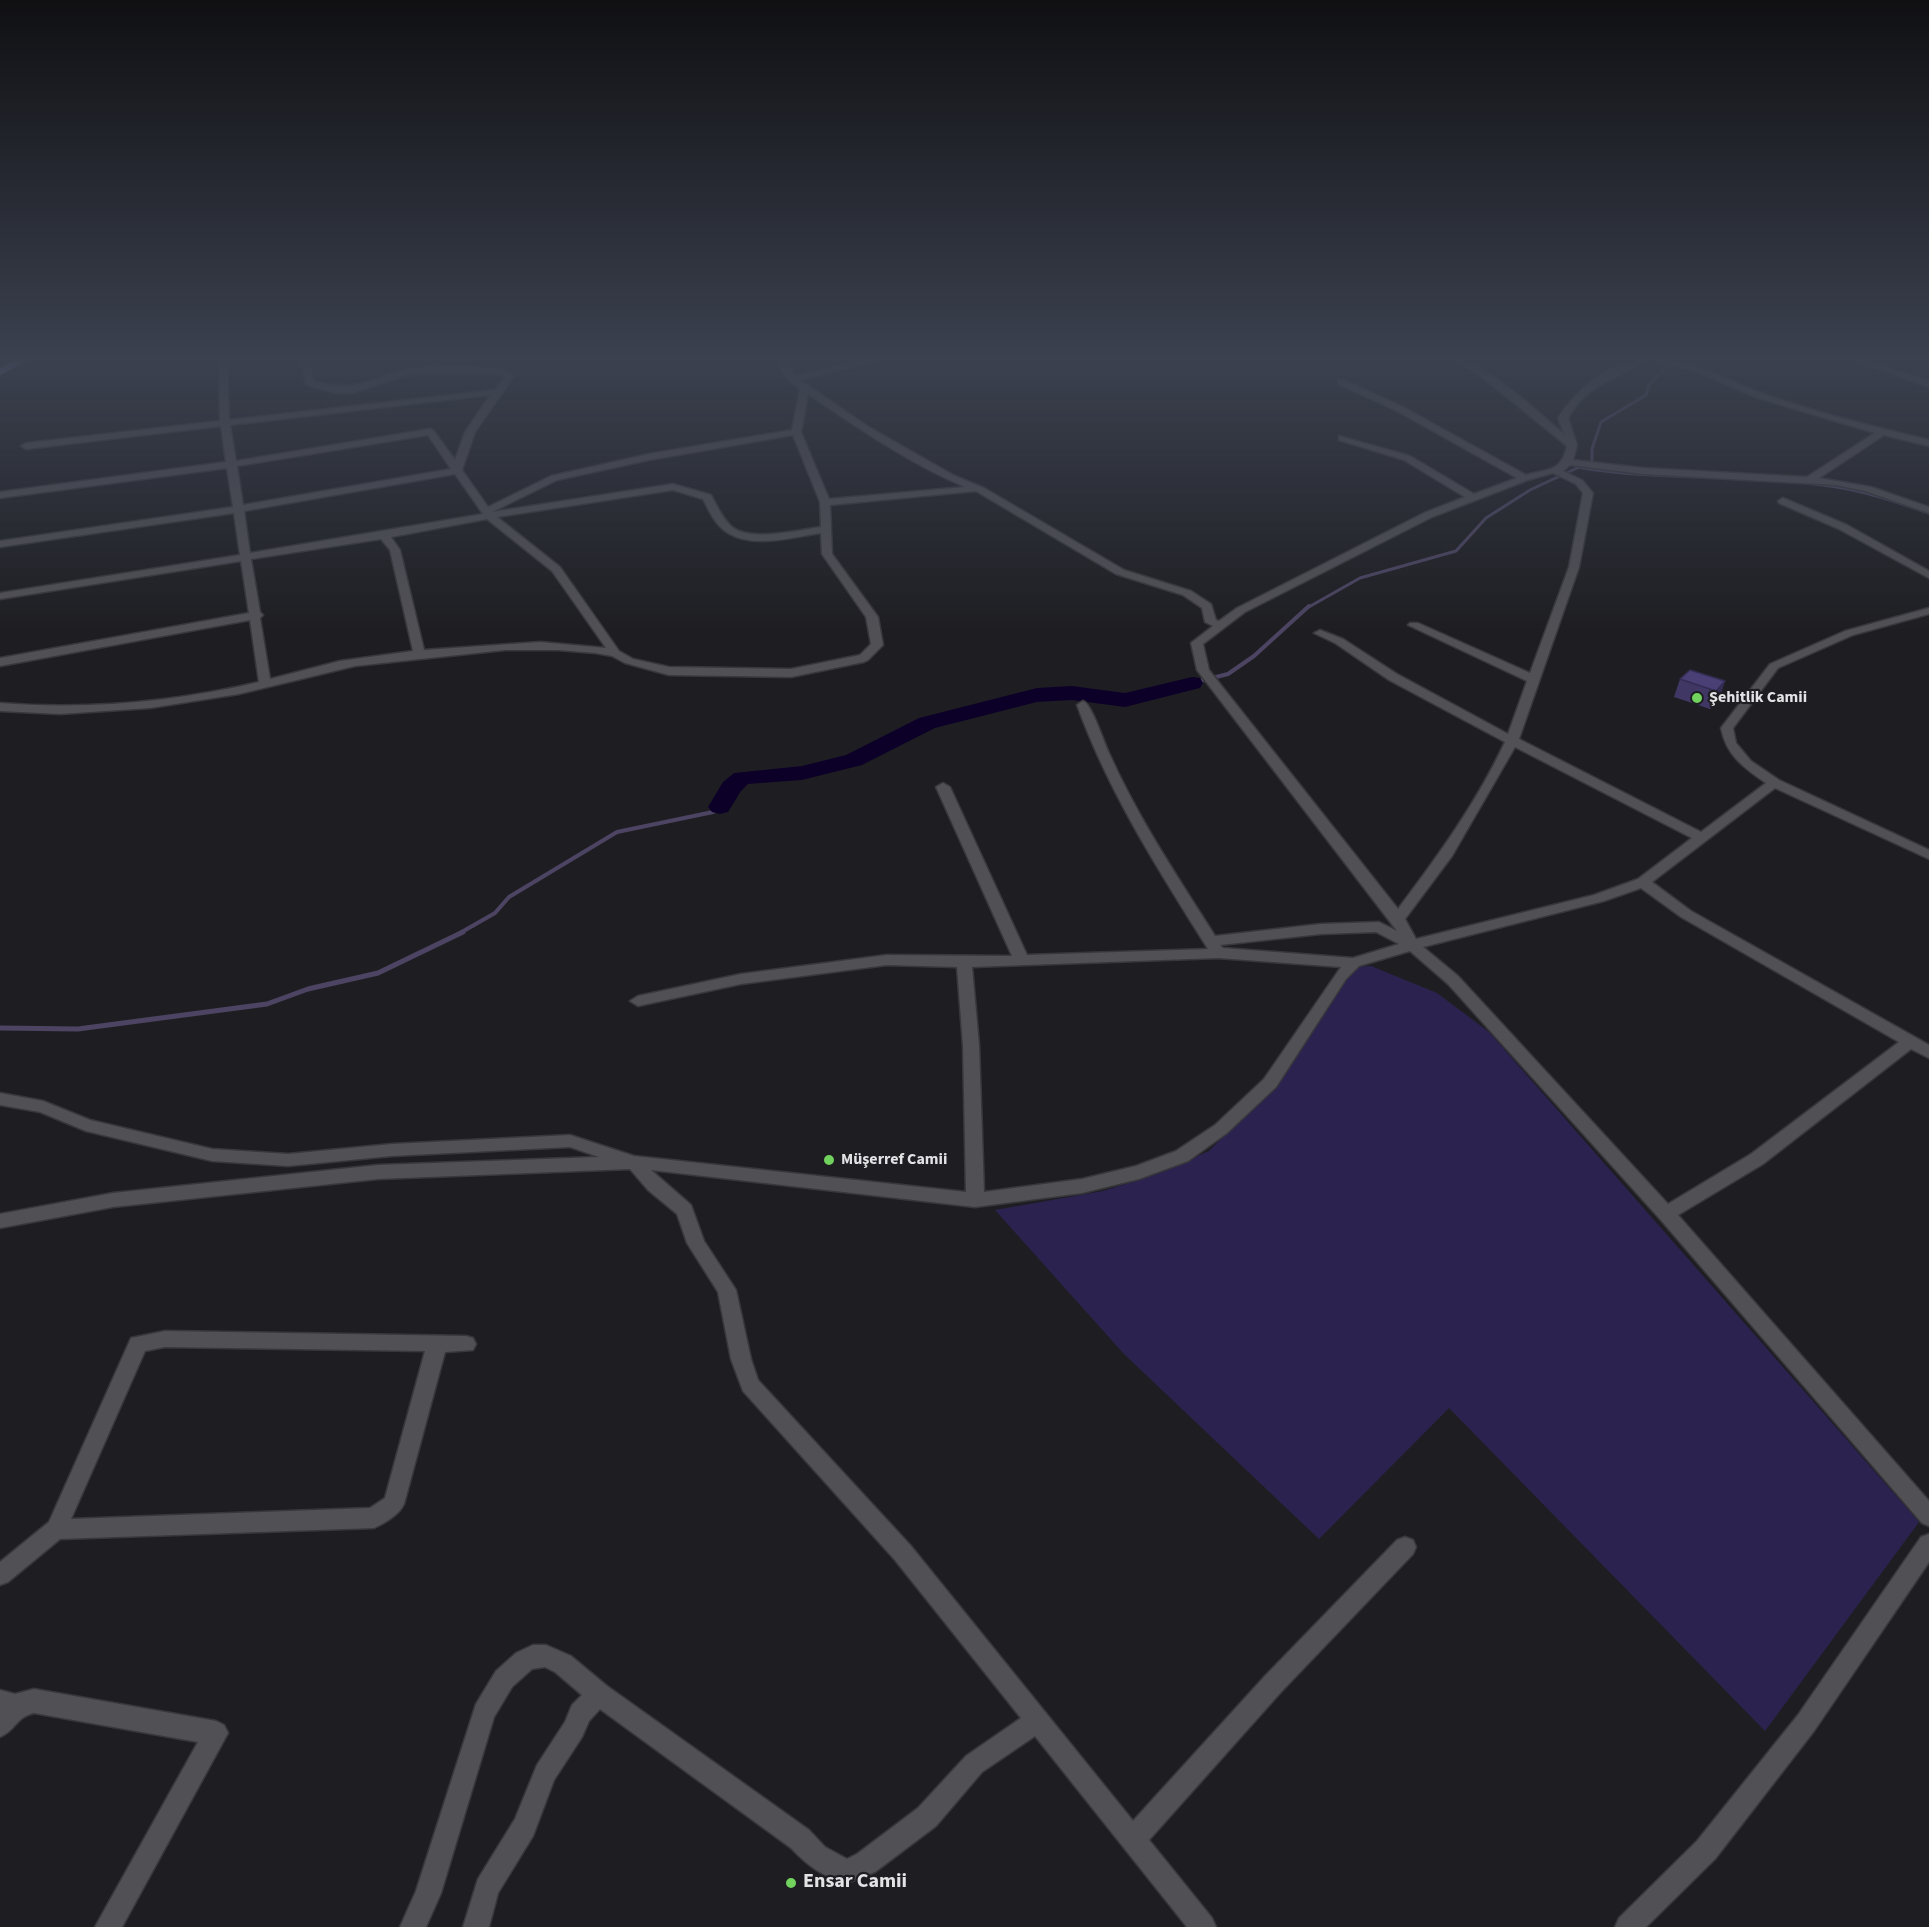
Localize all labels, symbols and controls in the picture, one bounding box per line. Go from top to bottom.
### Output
place label: Şehitlik Camii [1709,688,1807,708]
marker: Şehitlik Camii [1690,691,1704,705]
place label: Müşerref Camii [841,1150,947,1170]
marker: Müşerref Camii [822,1153,836,1167]
place label: Ensar Camii [803,1871,907,1895]
marker: Ensar Camii [784,1876,798,1890]

